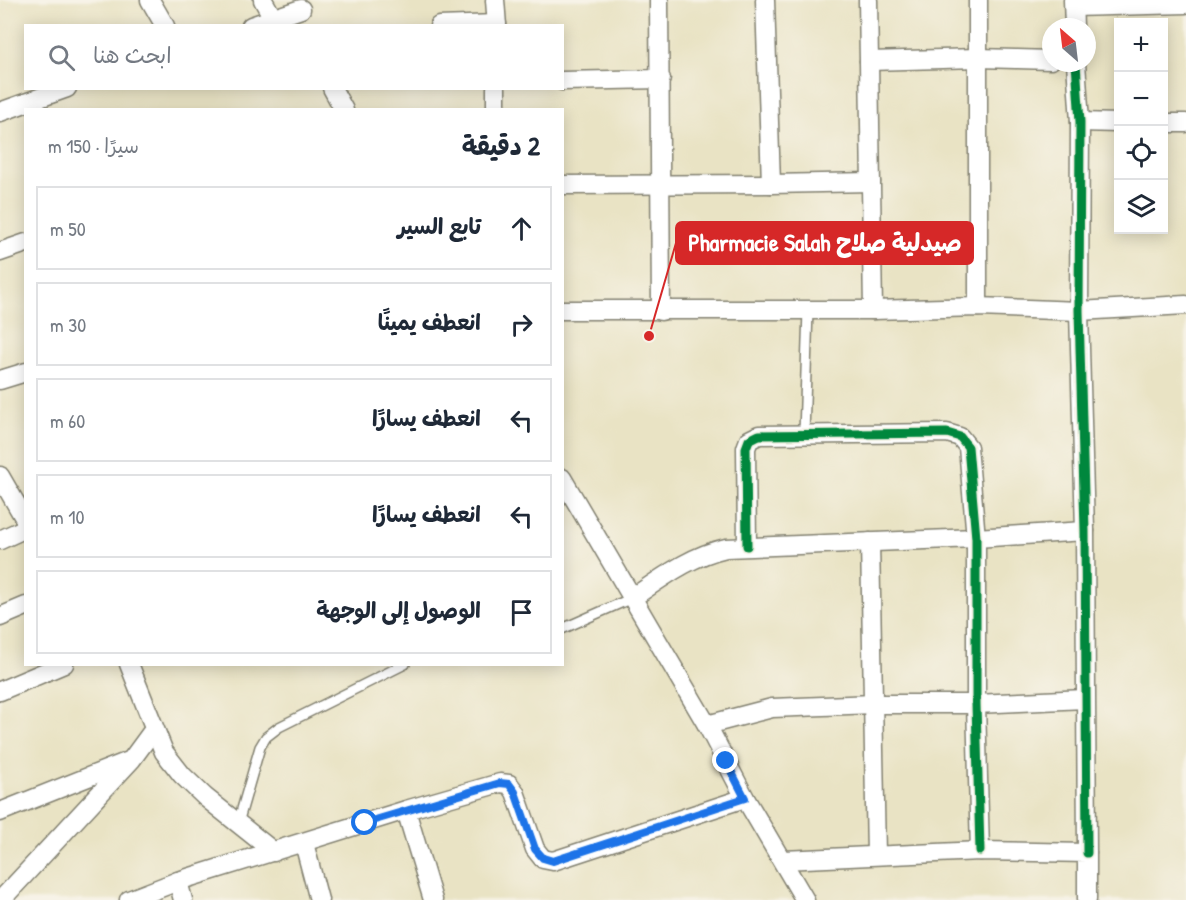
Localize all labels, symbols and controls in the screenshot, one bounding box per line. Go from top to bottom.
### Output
north arrow [1042,18,1096,72]
map controls [1114,18,1168,234]
button: + [1114,18,1168,72]
search box [24,24,564,90]
text: ابحث هنا [93,40,172,70]
icon: search [45,41,78,74]
button: − [1114,72,1168,126]
button: locate [1114,126,1168,180]
text: 2 دقيقة [462,128,540,163]
text: سيرًا · 150 m [48,132,139,159]
button: layers [1114,180,1168,234]
text: تابع السير [398,211,481,241]
icon: ahead [505,212,538,245]
text: 50 m [50,215,86,242]
callout: Pharmacie Salah صيدلية صلاح [676,222,973,264]
text: Pharmacie Salah صيدلية صلاح [688,226,962,258]
text: انعطف يمينًا [378,307,481,337]
icon: right [505,308,538,341]
text: 30 m [50,311,86,338]
text: انعطف يسارًا [372,403,481,433]
icon: left [505,404,538,437]
text: 60 m [50,407,85,434]
text: انعطف يسارًا [372,499,481,529]
icon: left [505,500,538,533]
text: 10 m [50,503,84,530]
text: الوصول إلى الوجهة [316,595,481,625]
icon: arrive [505,596,538,629]
route end [712,747,738,773]
route start [351,809,377,835]

